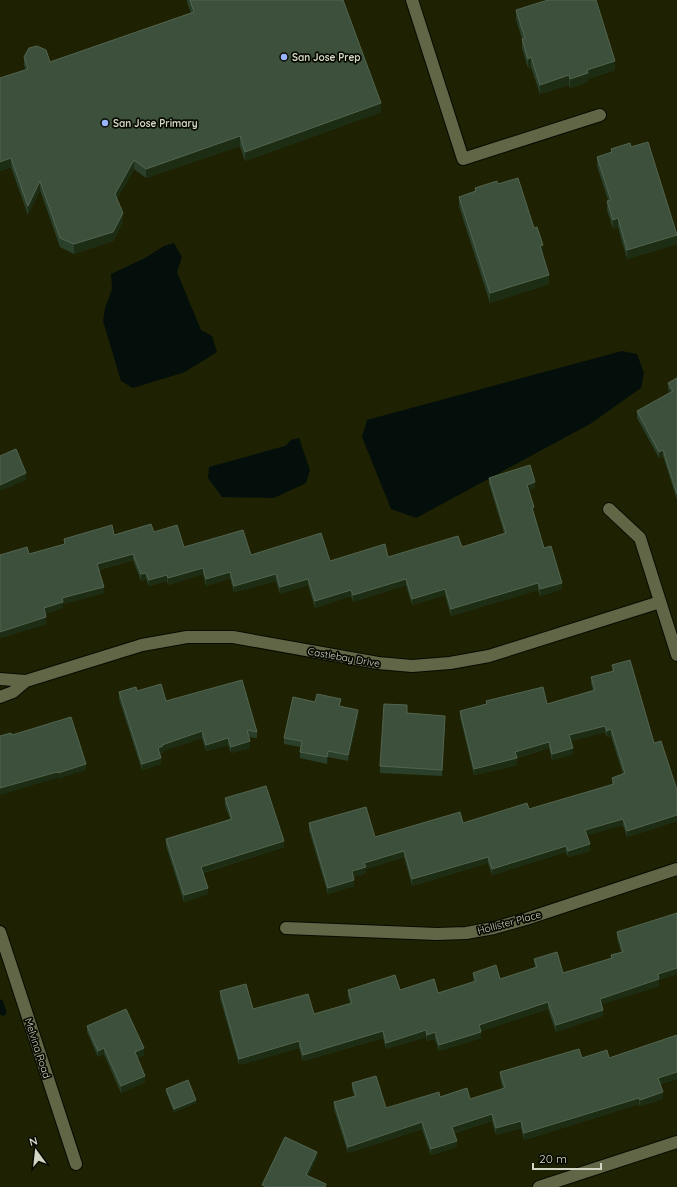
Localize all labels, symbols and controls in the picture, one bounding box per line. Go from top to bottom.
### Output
place label: San Jose Prep [292,51,361,64]
marker: San Jose Prep [279,52,289,62]
place label: San Jose Primary [113,117,198,130]
marker: San Jose Primary [100,118,110,128]
street label: Castlebay Drive [307,645,381,670]
street label: Hollister Place [476,908,543,937]
street label: Melvina Road [22,1016,53,1080]
north arrow [16,1131,56,1171]
text: N [28,1134,39,1149]
scale bar [533,1145,601,1171]
text: 20 m [539,1151,567,1166]

